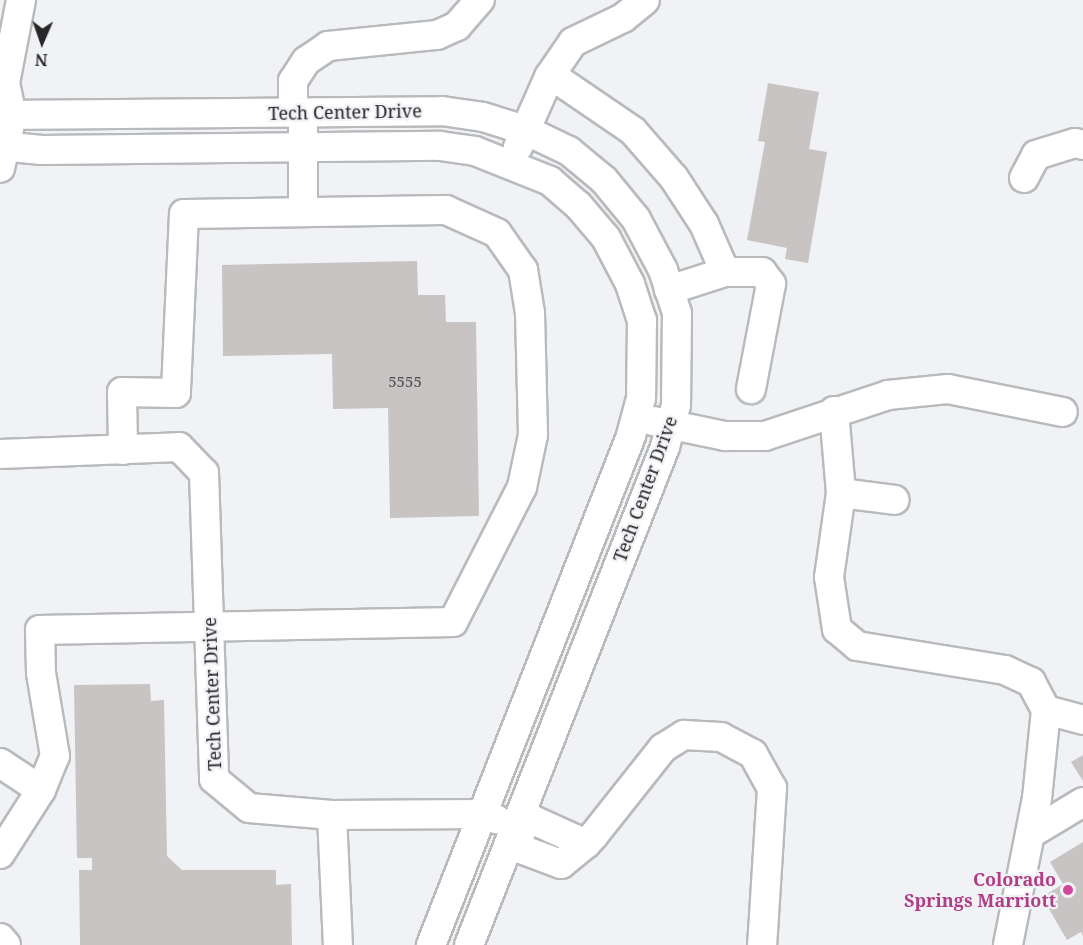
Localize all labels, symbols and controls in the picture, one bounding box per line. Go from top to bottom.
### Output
north arrow [12,12,72,72]
text: N [35,49,48,71]
street label: Tech Center Drive [268,100,422,124]
house number: 5555 [388,373,422,391]
street label: Tech Center Drive [609,413,681,565]
street label: Tech Center Drive [199,617,225,771]
place label: Colorado Springs Marriott [904,869,1056,912]
marker: Colorado Springs Marriott [1061,883,1075,897]

